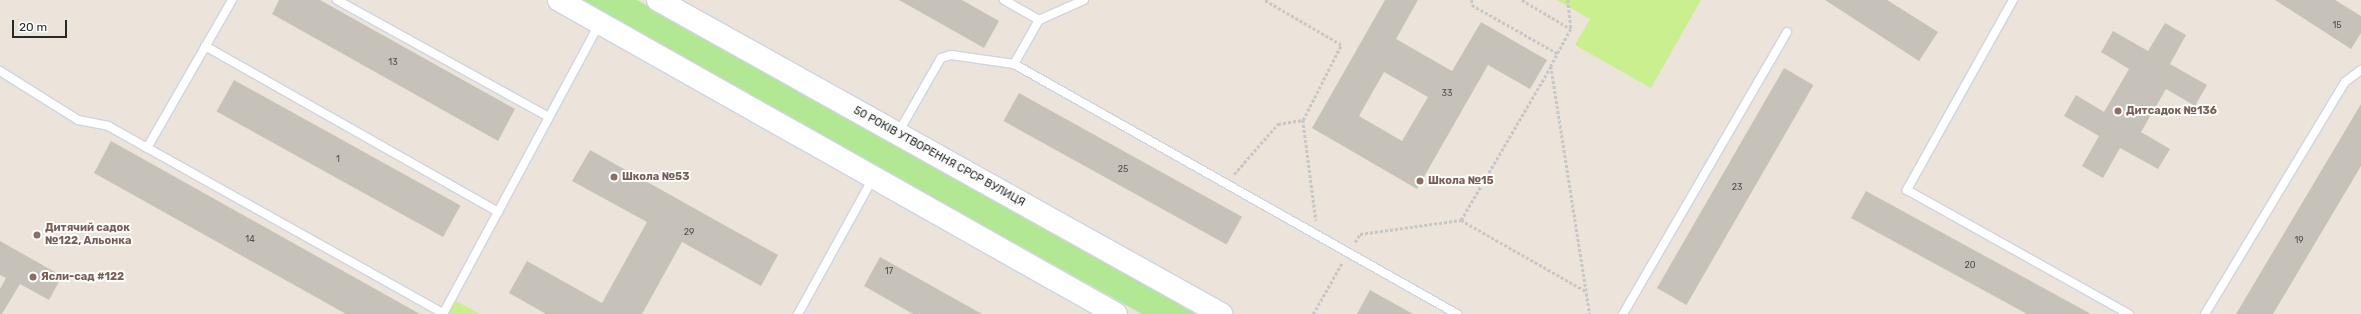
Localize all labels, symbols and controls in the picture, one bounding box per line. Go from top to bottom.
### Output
scale bar [14,12,69,38]
text: 20 m [19,20,47,34]
house number: 15 [2332,20,2342,30]
house number: 13 [388,57,398,67]
house number: 33 [1442,88,1452,98]
street label: 50 РОКІВ УТВОРЕННЯ СРСР ВУЛИЦЯ [851,104,1027,210]
place label: Дитсадок №136 [2126,104,2217,118]
marker: Дитсадок №136 [2113,106,2123,116]
house number: 1 [336,154,340,164]
house number: 25 [1118,164,1128,174]
place label: Школа №53 [622,170,689,184]
marker: Школа №53 [609,172,619,182]
place label: Школа №15 [1428,174,1494,188]
marker: Школа №15 [1415,176,1425,186]
house number: 23 [1732,182,1742,192]
place label: Дитячий садок №122, Альонка [45,222,131,248]
house number: 29 [684,227,694,237]
marker: Дитячий садок №122, Альонка [32,230,42,240]
house number: 14 [245,234,255,244]
house number: 19 [2294,235,2304,245]
house number: 20 [1965,260,1975,270]
house number: 17 [885,266,893,276]
place label: Ясли-сад #122 [41,270,124,284]
marker: Ясли-сад #122 [28,272,38,282]

